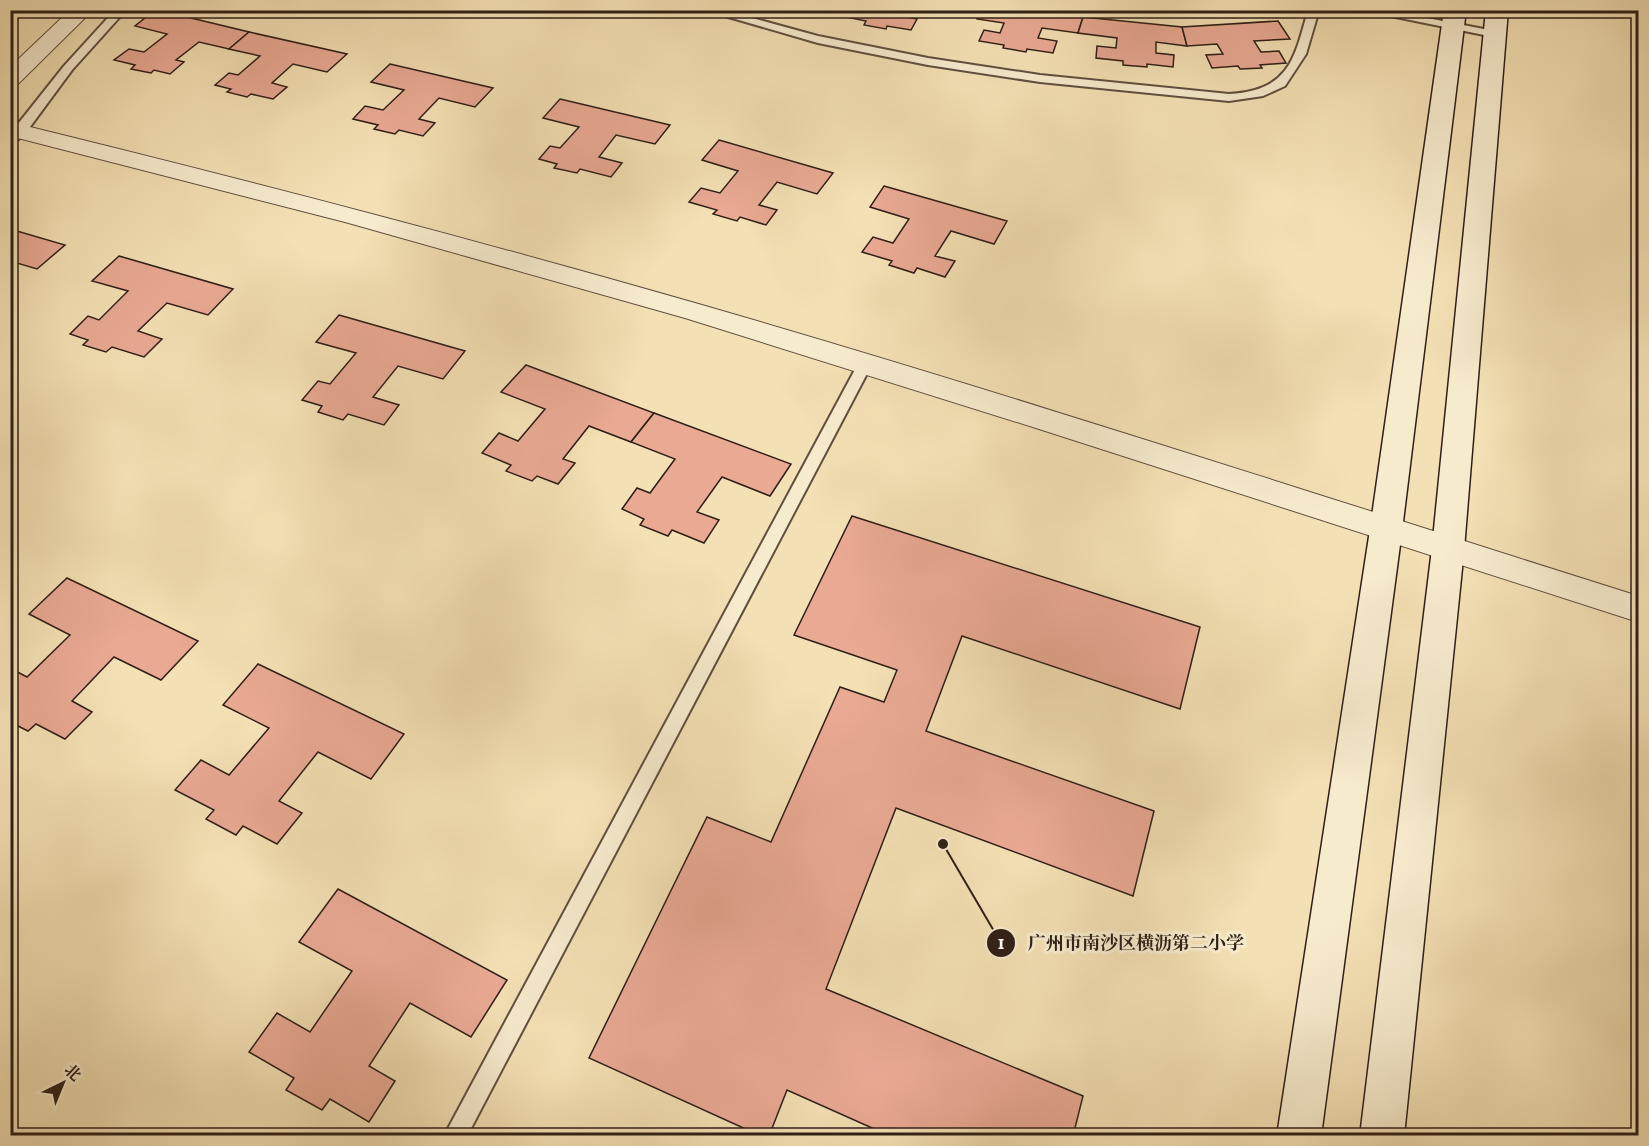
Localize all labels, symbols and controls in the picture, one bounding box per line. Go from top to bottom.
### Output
callout: 广州市南沙区横沥第二小学 [986,925,1256,961]
text: 1 [997,932,1005,957]
text: 广州市南沙区横沥第二小学 [1028,932,1244,957]
north arrow [33,1053,93,1113]
text: 北 [59,1060,85,1087]

